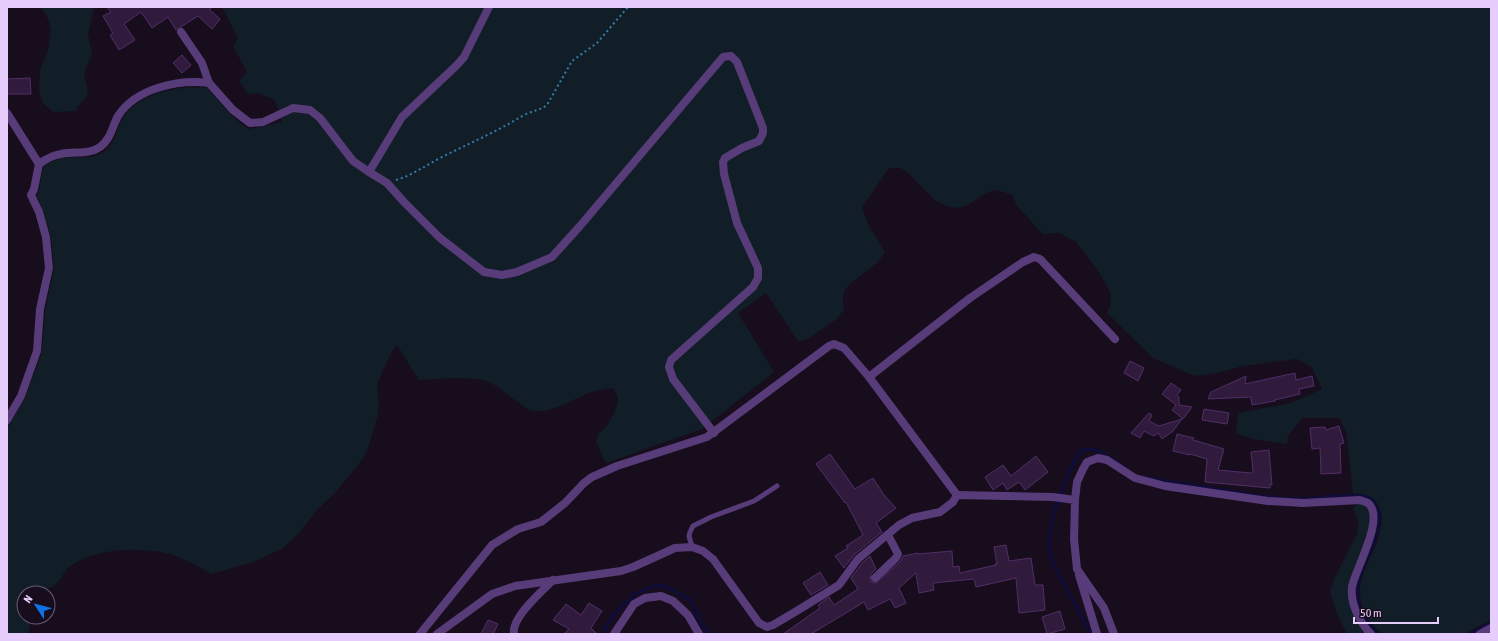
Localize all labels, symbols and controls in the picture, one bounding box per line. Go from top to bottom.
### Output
north arrow [16,585,56,625]
text: N [21,593,35,605]
scale bar [1354,599,1438,625]
text: 50 m [1360,606,1382,620]

